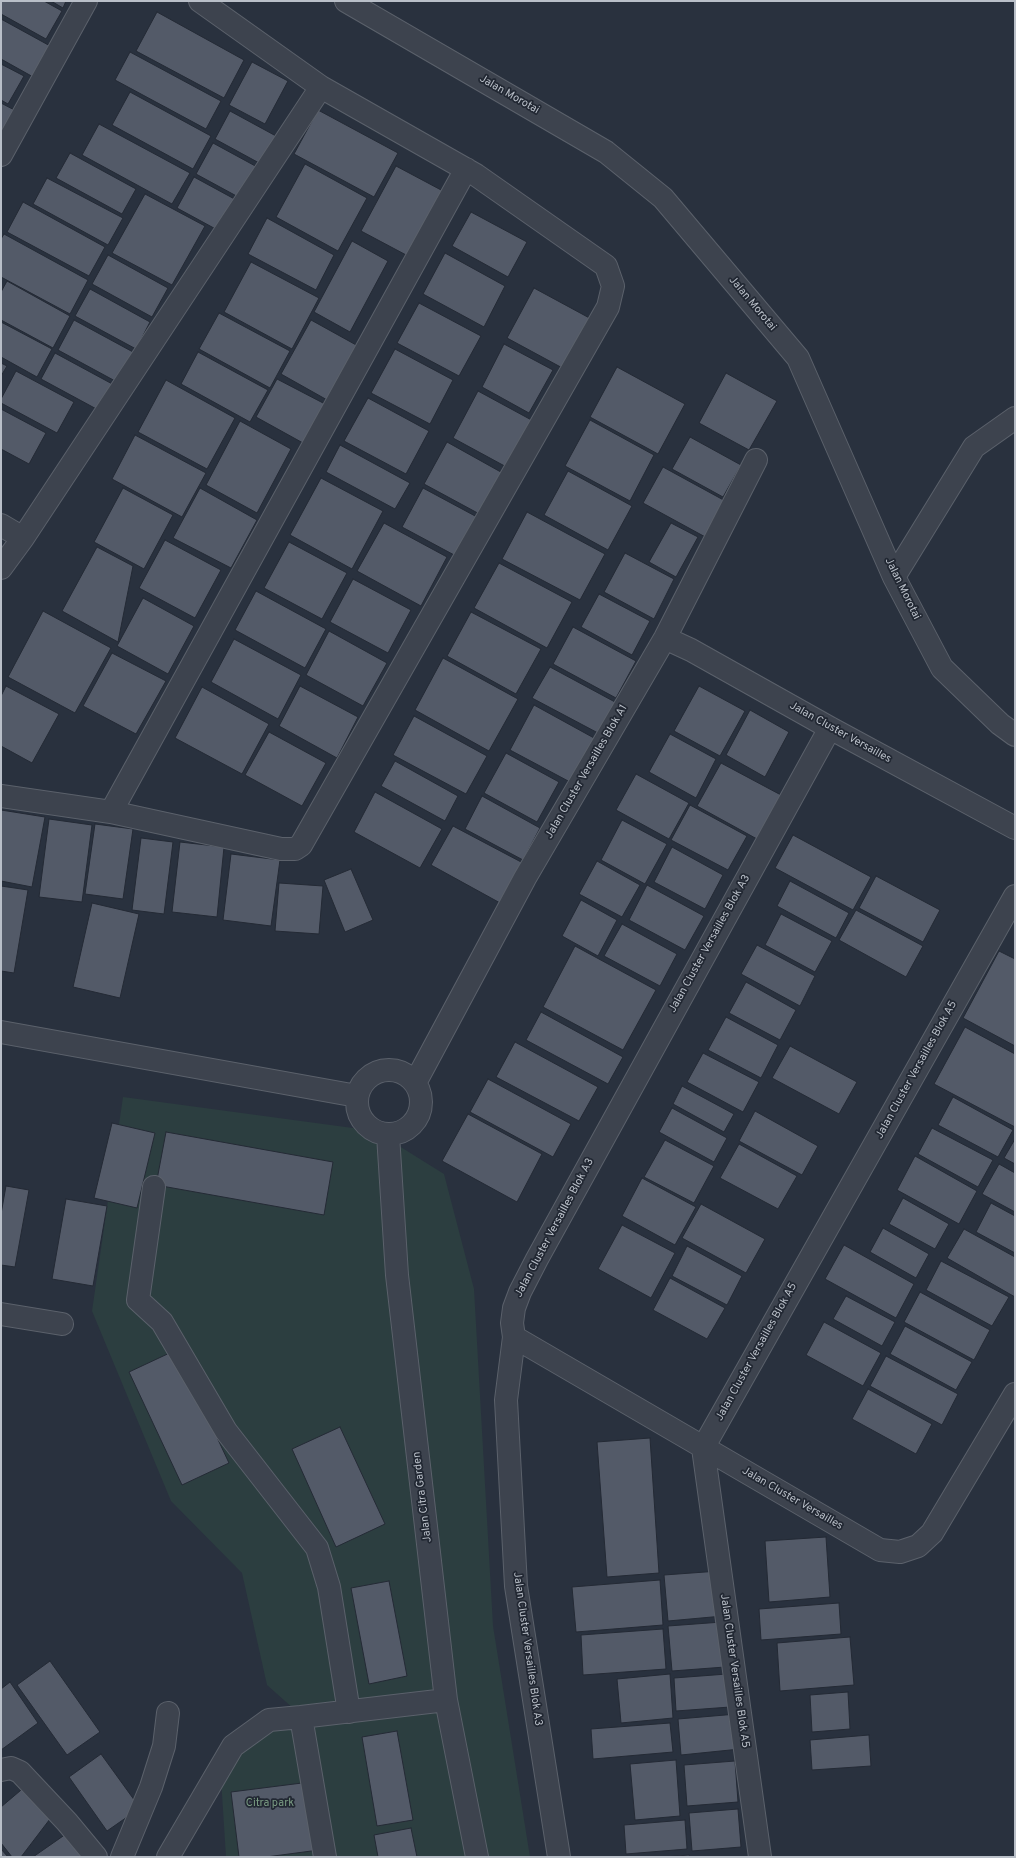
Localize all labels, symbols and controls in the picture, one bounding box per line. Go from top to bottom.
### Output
street label: Jalan Morotai [477,73,541,117]
street label: Jalan Morotai [725,274,779,334]
street label: Jalan Morotai [881,556,923,622]
street label: Jalan Cluster Versailles [787,700,893,766]
street label: Jalan Cluster Versailles Blok A1 [543,702,631,842]
street label: Jalan Cluster Versailles Blok A3 [667,873,753,1015]
street label: Jalan Cluster Versailles Blok A5 [873,999,961,1141]
street label: Jalan Cluster Versailles Blok A3 [513,1156,597,1300]
street label: Jalan Cluster Versailles Blok A5 [713,1281,801,1423]
street label: Jalan Citra Garden [411,1451,435,1543]
street label: Jalan Cluster Versailles [739,1465,845,1533]
street label: Jalan Cluster Versailles Blok A3 [510,1571,544,1727]
street label: Jalan Cluster Versailles Blok A5 [717,1593,751,1749]
park label: Citra park [246,1797,294,1811]

